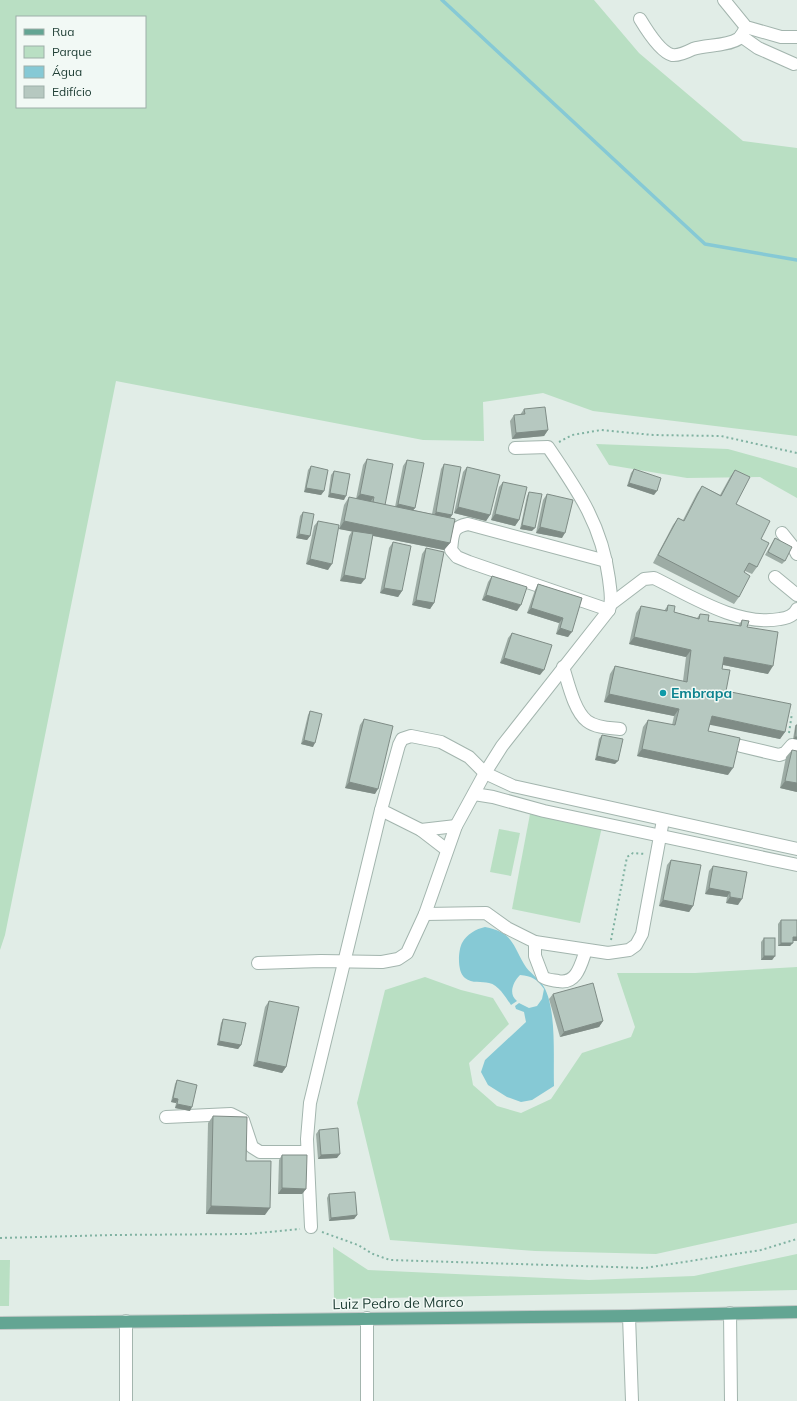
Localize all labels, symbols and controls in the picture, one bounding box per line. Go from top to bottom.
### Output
legend [16,16,146,108]
text: Rua [52,24,74,39]
text: Parque [52,44,92,59]
text: Água [52,64,82,79]
text: Edifício [52,84,92,99]
place label: Embrapa [671,684,732,702]
marker: Embrapa [658,688,668,698]
street label: Luiz Pedro de Marco [332,1293,464,1313]

